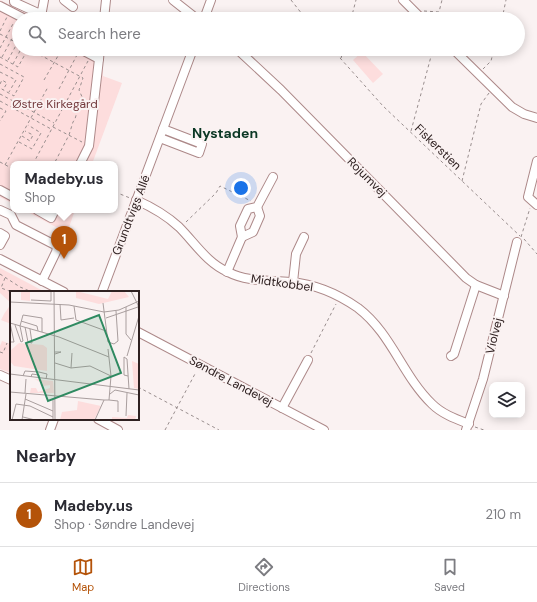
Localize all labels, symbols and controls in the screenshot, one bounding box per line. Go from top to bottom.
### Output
search box [12,12,525,56]
icon: search [26,23,48,45]
text: Search here [58,24,141,44]
park label: Østre Kirkegård [12,96,98,112]
street label: Fiskerstien [411,121,465,173]
district label: Nystaden [192,124,258,142]
street label: Rojumvej [344,154,390,200]
popup [10,161,118,213]
text: Madeby.us [25,169,104,189]
street label: Grundtvigs Allé [108,172,154,257]
your location [231,178,251,198]
text: Shop [25,189,55,206]
pin: 1 [51,226,77,259]
street label: Midtkobbel [250,271,314,295]
inset map [10,291,139,420]
street label: Violvej [482,316,506,356]
street label: Søndre Landevej [186,352,276,410]
map controls [489,382,525,418]
button: layers [489,382,525,418]
text: Nearby [16,445,76,467]
text: Madeby.us [54,496,133,516]
text: 1 [27,506,31,523]
text: 210 m [486,506,521,523]
text: Shop · Søndre Landevej [54,516,194,533]
tab: Map [72,556,94,594]
tab: Directions [238,556,290,594]
tab: Saved [434,556,465,594]

